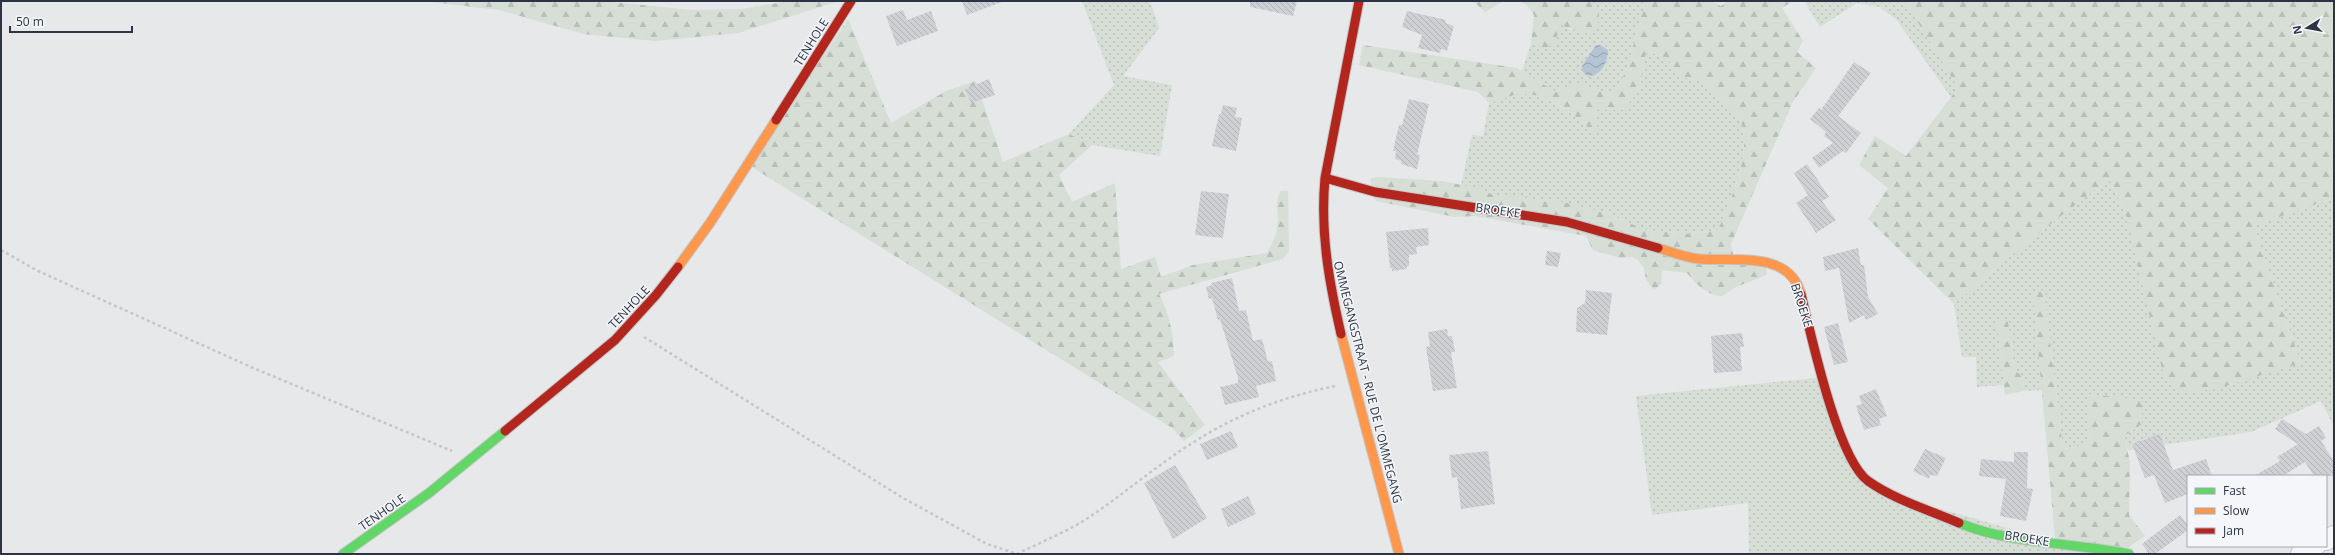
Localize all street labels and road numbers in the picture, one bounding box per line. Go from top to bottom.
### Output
street label: TENHOLE [790,15,832,69]
street label: BROEKE [1474,198,1522,222]
street label: OMMEGANGSTRAAT - RUE DE L'OMMEGANG [1330,259,1406,505]
street label: BROEKE [1787,281,1817,329]
street label: TENHOLE [605,282,653,332]
street label: TENHOLE [355,490,409,534]
street label: BROEKE [2003,526,2051,550]

